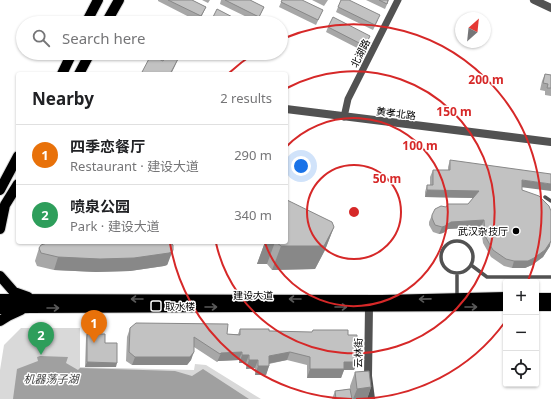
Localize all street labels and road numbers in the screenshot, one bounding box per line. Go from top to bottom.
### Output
street label: 北湖路 [347,36,373,70]
street label: 黄孝北路 [375,104,417,122]
street label: 建设大道 [233,288,273,302]
street label: 云林街 [351,338,365,368]

